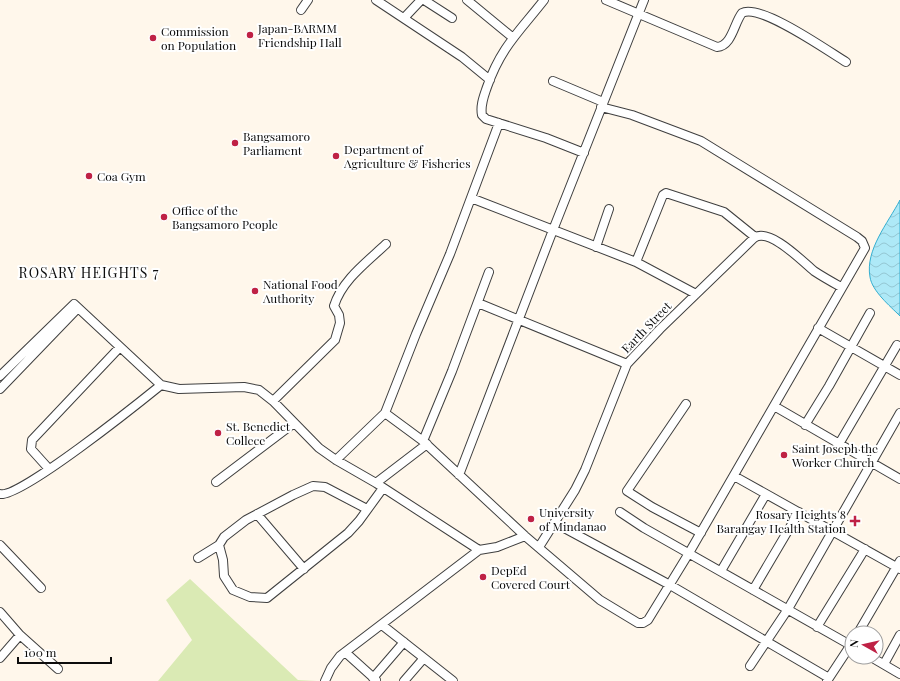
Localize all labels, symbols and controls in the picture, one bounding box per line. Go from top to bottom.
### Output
place label: Japan-BARMM Friendship Hall [257,20,342,50]
place label: Commission on Population [161,23,236,53]
marker: Japan-BARMM Friendship Hall [245,30,255,40]
marker: Commission on Population [148,33,158,43]
place label: Bangsamoro Parliament [243,128,310,158]
marker: Bangsamoro Parliament [230,138,240,148]
place label: Department of Agriculture & Fisheries [343,141,471,171]
marker: Department of Agriculture & Fisheries [331,151,341,161]
place label: Coa Gym [97,168,146,184]
marker: Coa Gym [84,171,94,181]
place label: Office of the Bangsamoro People [172,202,278,232]
marker: Office of the Bangsamoro People [159,212,169,222]
district label: ROSARY HEIGHTS 7 [19,263,159,282]
place label: National Food Authority [262,276,338,306]
marker: National Food Authority [250,286,260,296]
street label: Earth Street [618,297,675,356]
place label: St. Benedict Collece [226,418,291,448]
marker: St. Benedict Collece [213,428,223,438]
place label: Saint Joseph the Worker Church [791,440,878,470]
marker: Saint Joseph the Worker Church [779,450,789,460]
place label: University of Mindanao [539,504,607,534]
place label: Rosary Heights 8 Barangay Health Station [716,506,846,536]
marker: University of Mindanao [526,514,536,524]
marker: Rosary Heights 8 Barangay Health Station [849,515,861,527]
place label: DepEd Covered Court [491,562,571,592]
marker: DepEd Covered Court [478,572,488,582]
north arrow [844,625,884,665]
scale bar [18,639,111,665]
text: N [846,639,862,649]
text: 100 m [24,644,57,660]

